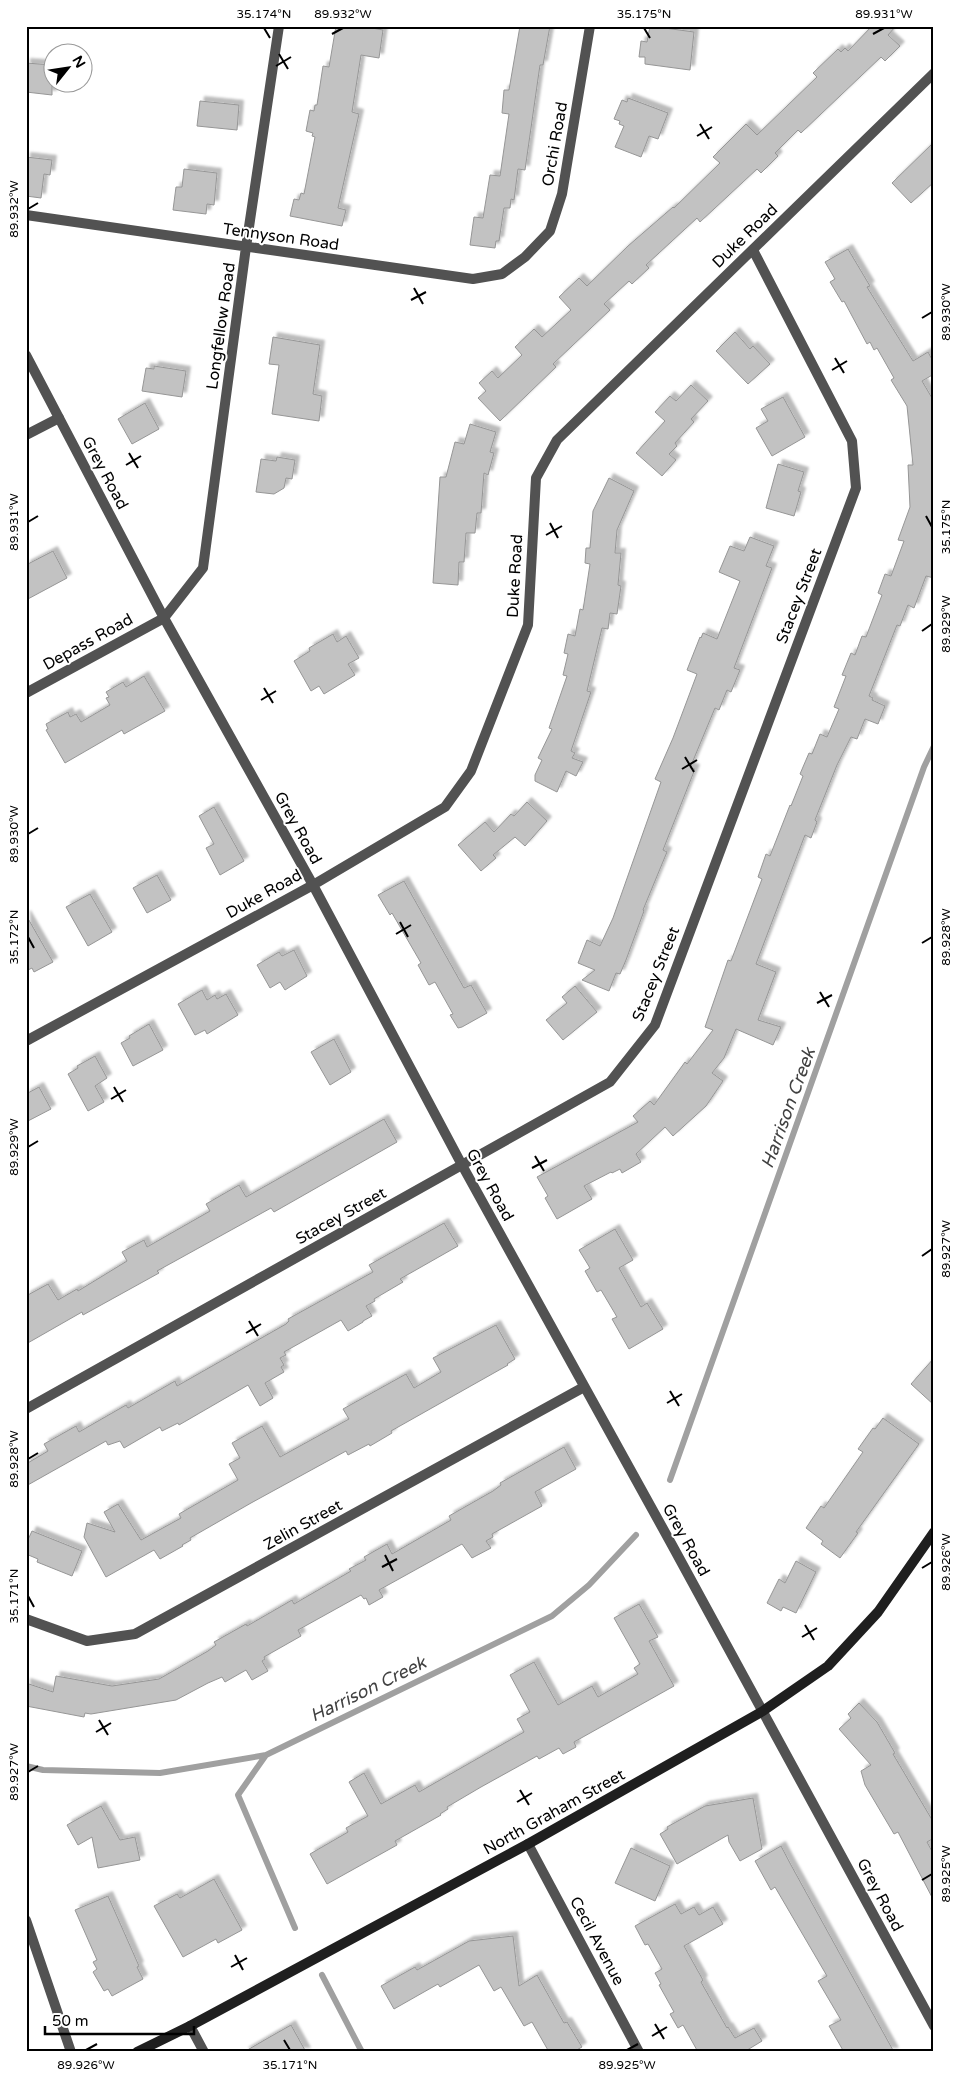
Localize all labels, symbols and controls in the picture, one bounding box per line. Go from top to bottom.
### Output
text: 35.174°N [237,7,291,21]
text: 89.932°W [314,7,372,21]
text: 35.175°N [617,7,671,21]
text: 89.931°W [855,7,913,21]
north arrow [42,42,92,92]
text: N [69,53,89,71]
street label: Orchi Road [538,100,572,188]
text: 89.932°W [7,180,21,238]
street label: Duke Road [708,200,782,272]
street label: Tennyson Road [222,219,340,255]
street label: Longfellow Road [202,261,240,391]
text: 89.930°W [939,283,953,341]
street label: Grey Road [77,433,133,513]
text: 89.931°W [7,493,21,551]
text: 35.175°N [939,500,953,554]
street label: Duke Road [503,534,527,618]
street label: Stacey Street [772,545,826,647]
text: 89.929°W [939,595,953,653]
street label: Depass Road [40,609,136,675]
street label: Grey Road [270,788,326,868]
text: 89.930°W [7,805,21,863]
street label: Duke Road [223,865,305,923]
text: 89.928°W [939,908,953,966]
text: 35.172°N [7,910,21,964]
street label: Stacey Street [628,924,684,1024]
water label: Harrison Creek [756,1044,820,1171]
text: 89.929°W [7,1118,21,1176]
street label: Grey Road [462,1145,518,1225]
street label: Stacey Street [292,1183,390,1249]
text: 89.927°W [939,1220,953,1278]
text: 89.928°W [7,1430,21,1488]
street label: Zelin Street [260,1495,346,1555]
street label: Grey Road [658,1500,714,1580]
text: 89.926°W [939,1533,953,1591]
text: 35.171°N [7,1569,21,1623]
water label: Harrison Creek [306,1651,431,1727]
text: 89.927°W [7,1743,21,1801]
street label: North Graham Street [480,1765,628,1859]
text: 89.925°W [939,1845,953,1903]
street label: Grey Road [852,1855,908,1935]
street label: Cecil Avenue [565,1893,629,1989]
scale bar [45,2003,194,2035]
text: 50 m [52,2012,89,2030]
text: 89.926°W [57,2058,115,2072]
text: 35.171°N [263,2058,317,2072]
text: 89.925°W [598,2058,656,2072]

